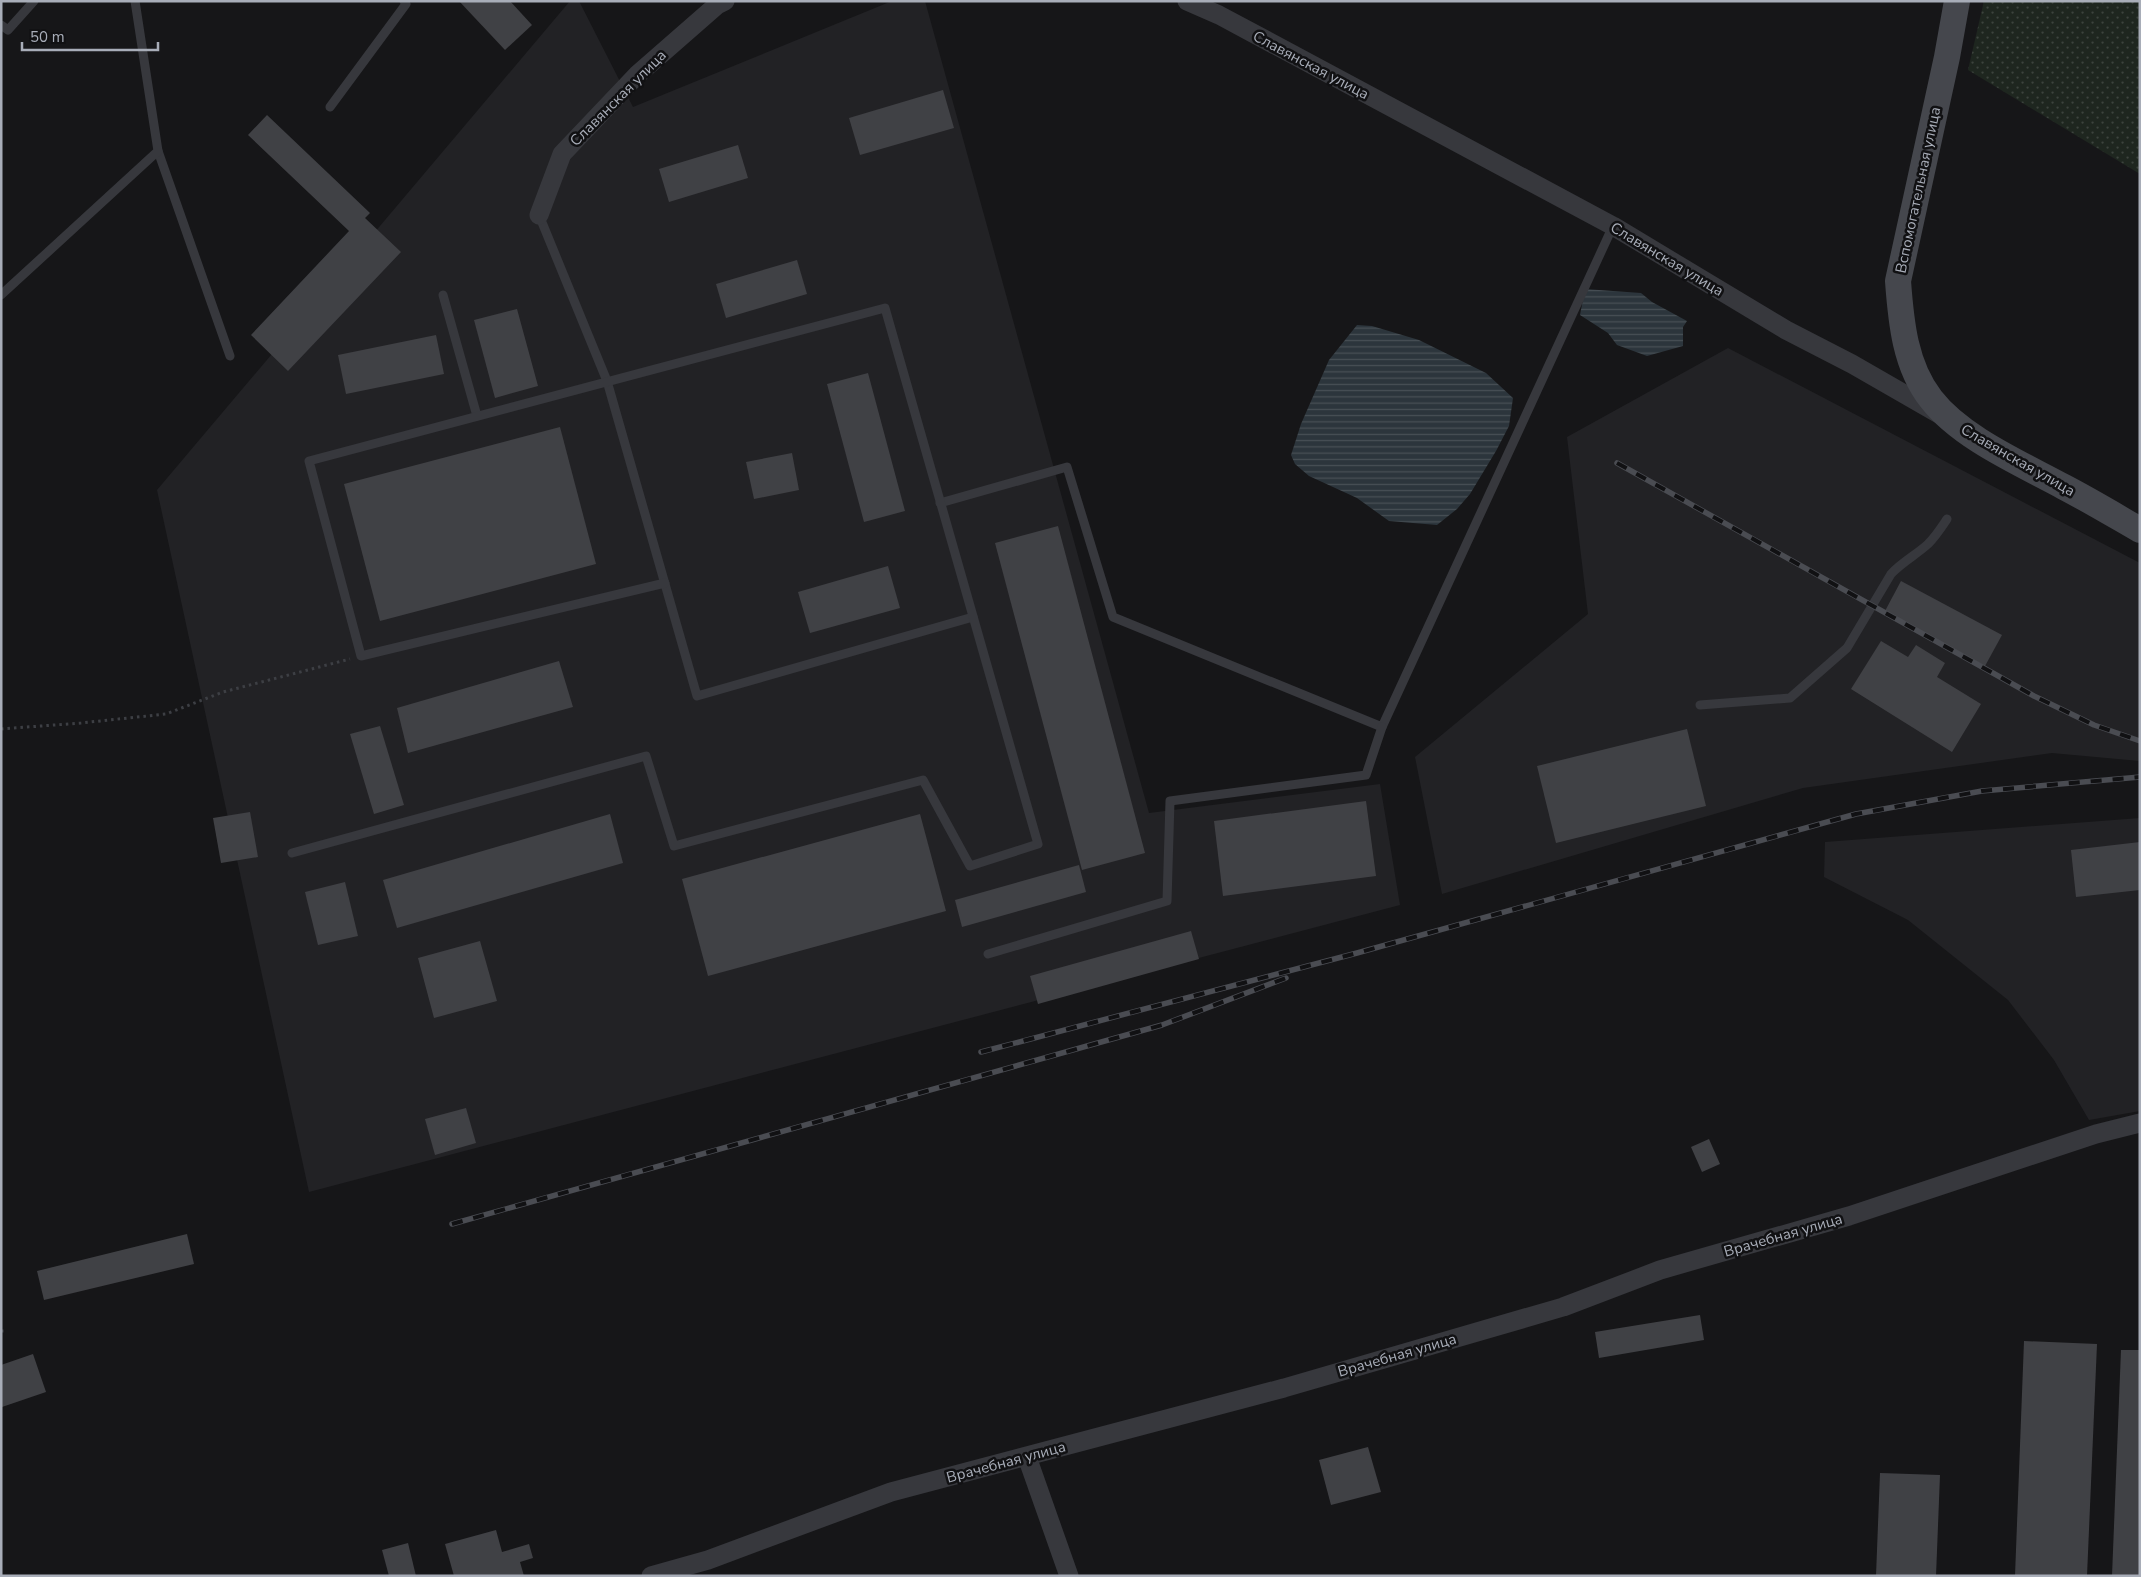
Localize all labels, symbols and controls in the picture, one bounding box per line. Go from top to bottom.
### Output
scale bar [22,20,159,52]
street label: Славянская улица [1249,26,1373,104]
text: 50 m [30,27,65,47]
street label: Славянская улица [565,45,671,151]
street label: Вспомогательная улица [1891,105,1945,275]
street label: Славянская улица [1607,217,1727,301]
street label: Славянская улица [1957,419,2079,501]
street label: Врачебная улица [1721,1208,1845,1262]
street label: Врачебная улица [1335,1328,1459,1382]
street label: Врачебная улица [944,1436,1068,1488]

